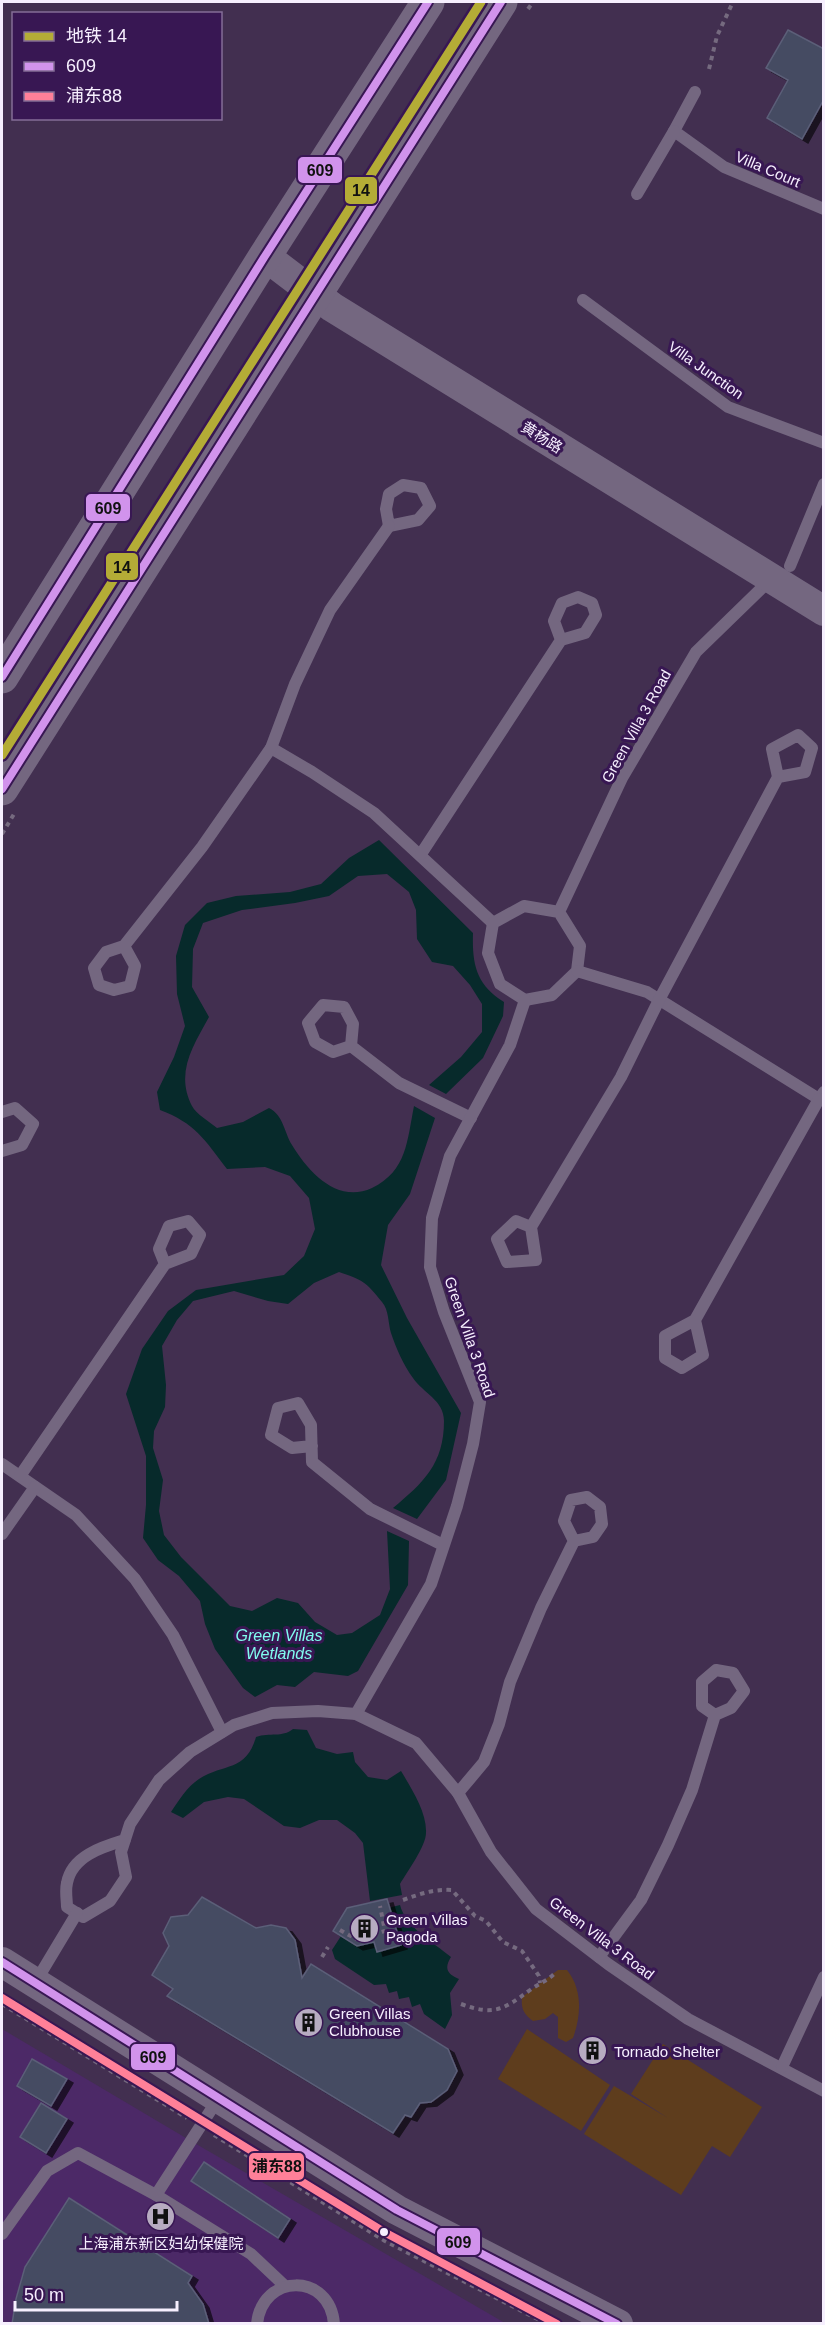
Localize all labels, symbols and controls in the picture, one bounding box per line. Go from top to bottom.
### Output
legend [12,12,222,120]
text: 地铁 14 [66,26,127,46]
text: 609 [66,56,96,76]
text: 浦东88 [66,86,122,106]
street label: Villa Court [733,148,804,191]
line badge: 609 [297,156,343,184]
text: 609 [307,162,333,179]
line badge: 14 [344,176,378,205]
text: 14 [352,182,370,199]
street label: Villa Junction [665,338,747,402]
street label: 黄杨路 [518,418,566,456]
line badge: 609 [85,493,131,522]
text: 609 [95,500,121,517]
line badge: 14 [105,552,139,581]
text: 14 [113,559,131,576]
street label: Green Villa 3 Road [598,667,674,785]
street label: Green Villa 3 Road [441,1274,499,1400]
water label: Green Villas Wetlands [236,1627,322,1662]
street label: Green Villa 3 Road [546,1893,658,1983]
place label: Green Villas Pagoda [386,1911,467,1945]
building icon: Green Villas Pagoda [349,1912,381,1944]
place label: Green Villas Clubhouse [329,2005,410,2039]
building icon: Green Villas Clubhouse [292,2006,324,2038]
building icon: Tornado Shelter [577,2035,609,2067]
line badge: 609 [130,2043,176,2071]
place label: Tornado Shelter [614,2043,720,2060]
text: 609 [140,2049,166,2066]
line badge: 浦东88 [248,2152,305,2181]
text: 浦东88 [252,2157,302,2175]
hospital icon: 上海浦东新区妇幼保健院 [145,2200,177,2232]
unlabelled marker [378,2226,390,2238]
line badge: 609 [436,2227,481,2256]
text: 609 [445,2234,471,2251]
place label: 上海浦东新区妇幼保健院 [78,2235,244,2252]
scale bar [15,2274,177,2312]
text: 50 m [24,2285,64,2305]

